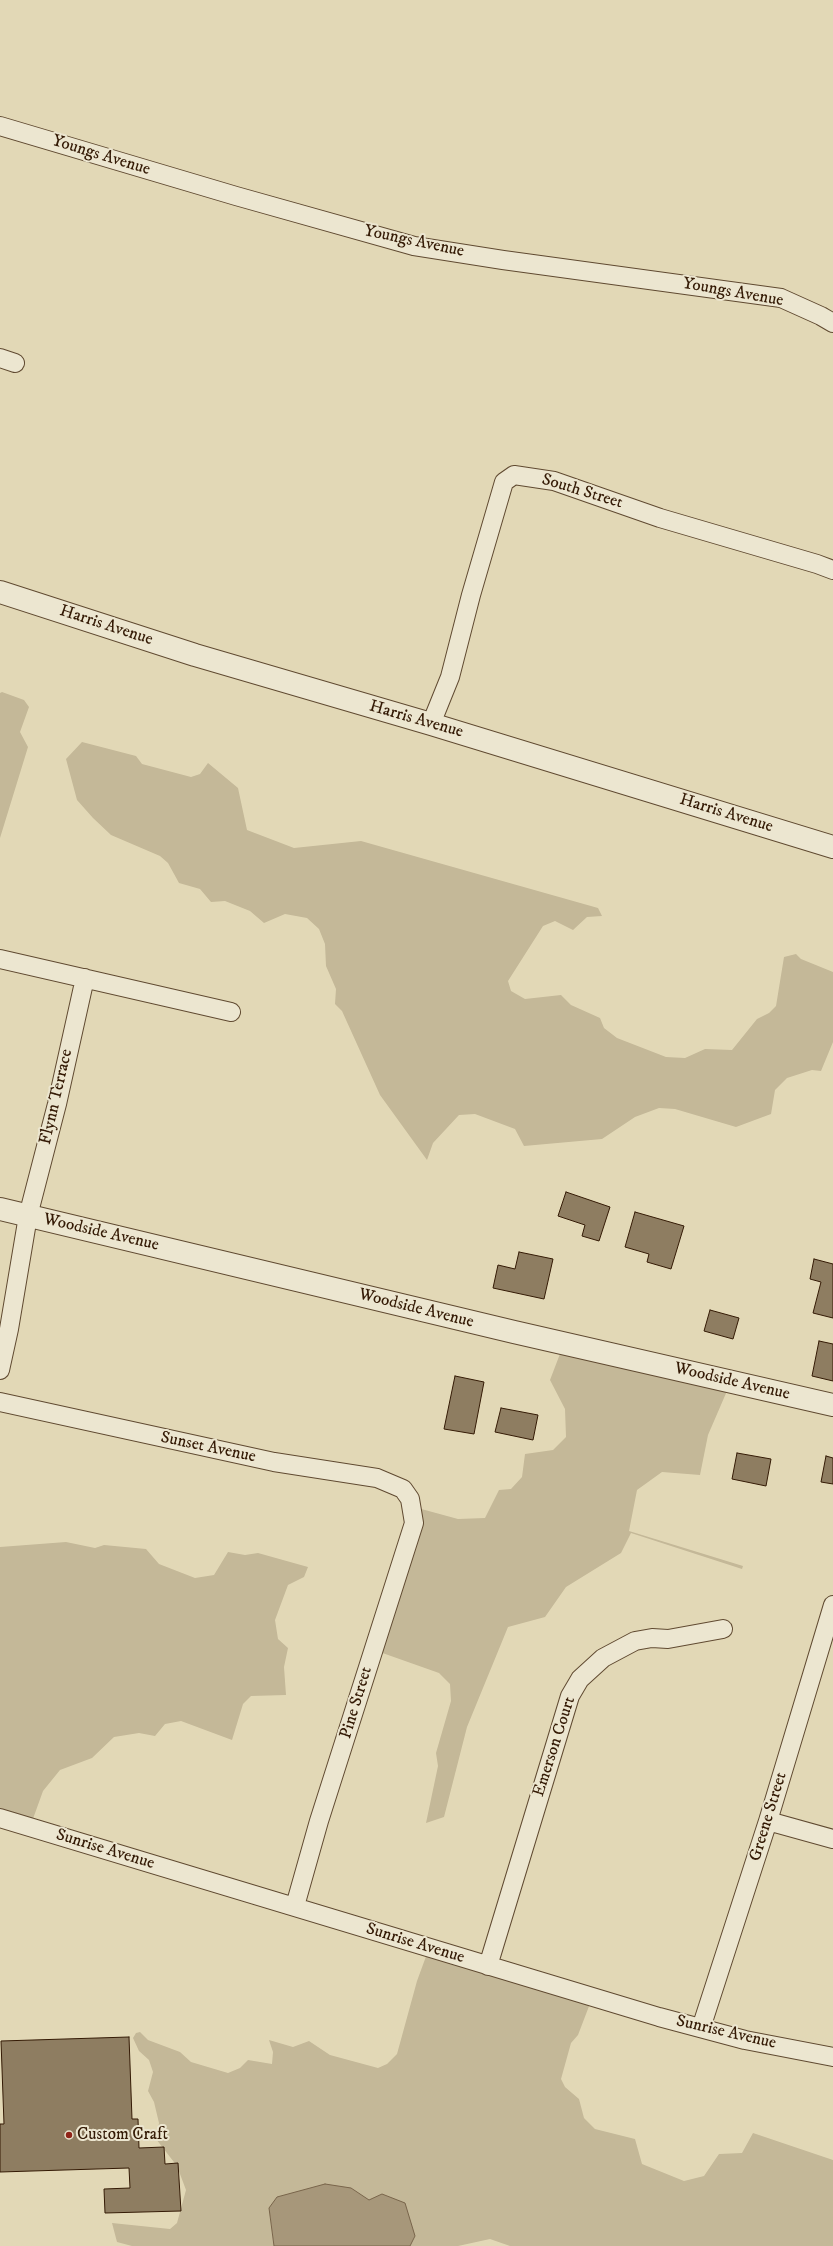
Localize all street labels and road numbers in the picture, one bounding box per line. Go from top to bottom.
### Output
street label: Youngs Avenue [49,131,153,181]
street label: Youngs Avenue [362,221,466,263]
street label: Youngs Avenue [681,274,785,312]
street label: South Street [539,470,625,514]
street label: Harris Avenue [57,601,155,651]
street label: Harris Avenue [367,697,465,743]
street label: Harris Avenue [677,790,775,838]
street label: Flynn Terrace [36,1047,78,1147]
street label: Woodside Avenue [41,1210,161,1256]
street label: Woodside Avenue [356,1285,476,1333]
street label: Woodside Avenue [672,1359,792,1405]
street label: Sunset Avenue [159,1428,257,1468]
street label: Pine Street [336,1665,378,1741]
street label: Emerson Court [529,1694,581,1800]
street label: Greene Street [746,1770,792,1864]
street label: Sunrise Avenue [53,1825,157,1875]
street label: Sunrise Avenue [363,1919,467,1969]
street label: Sunrise Avenue [674,2012,778,2054]

